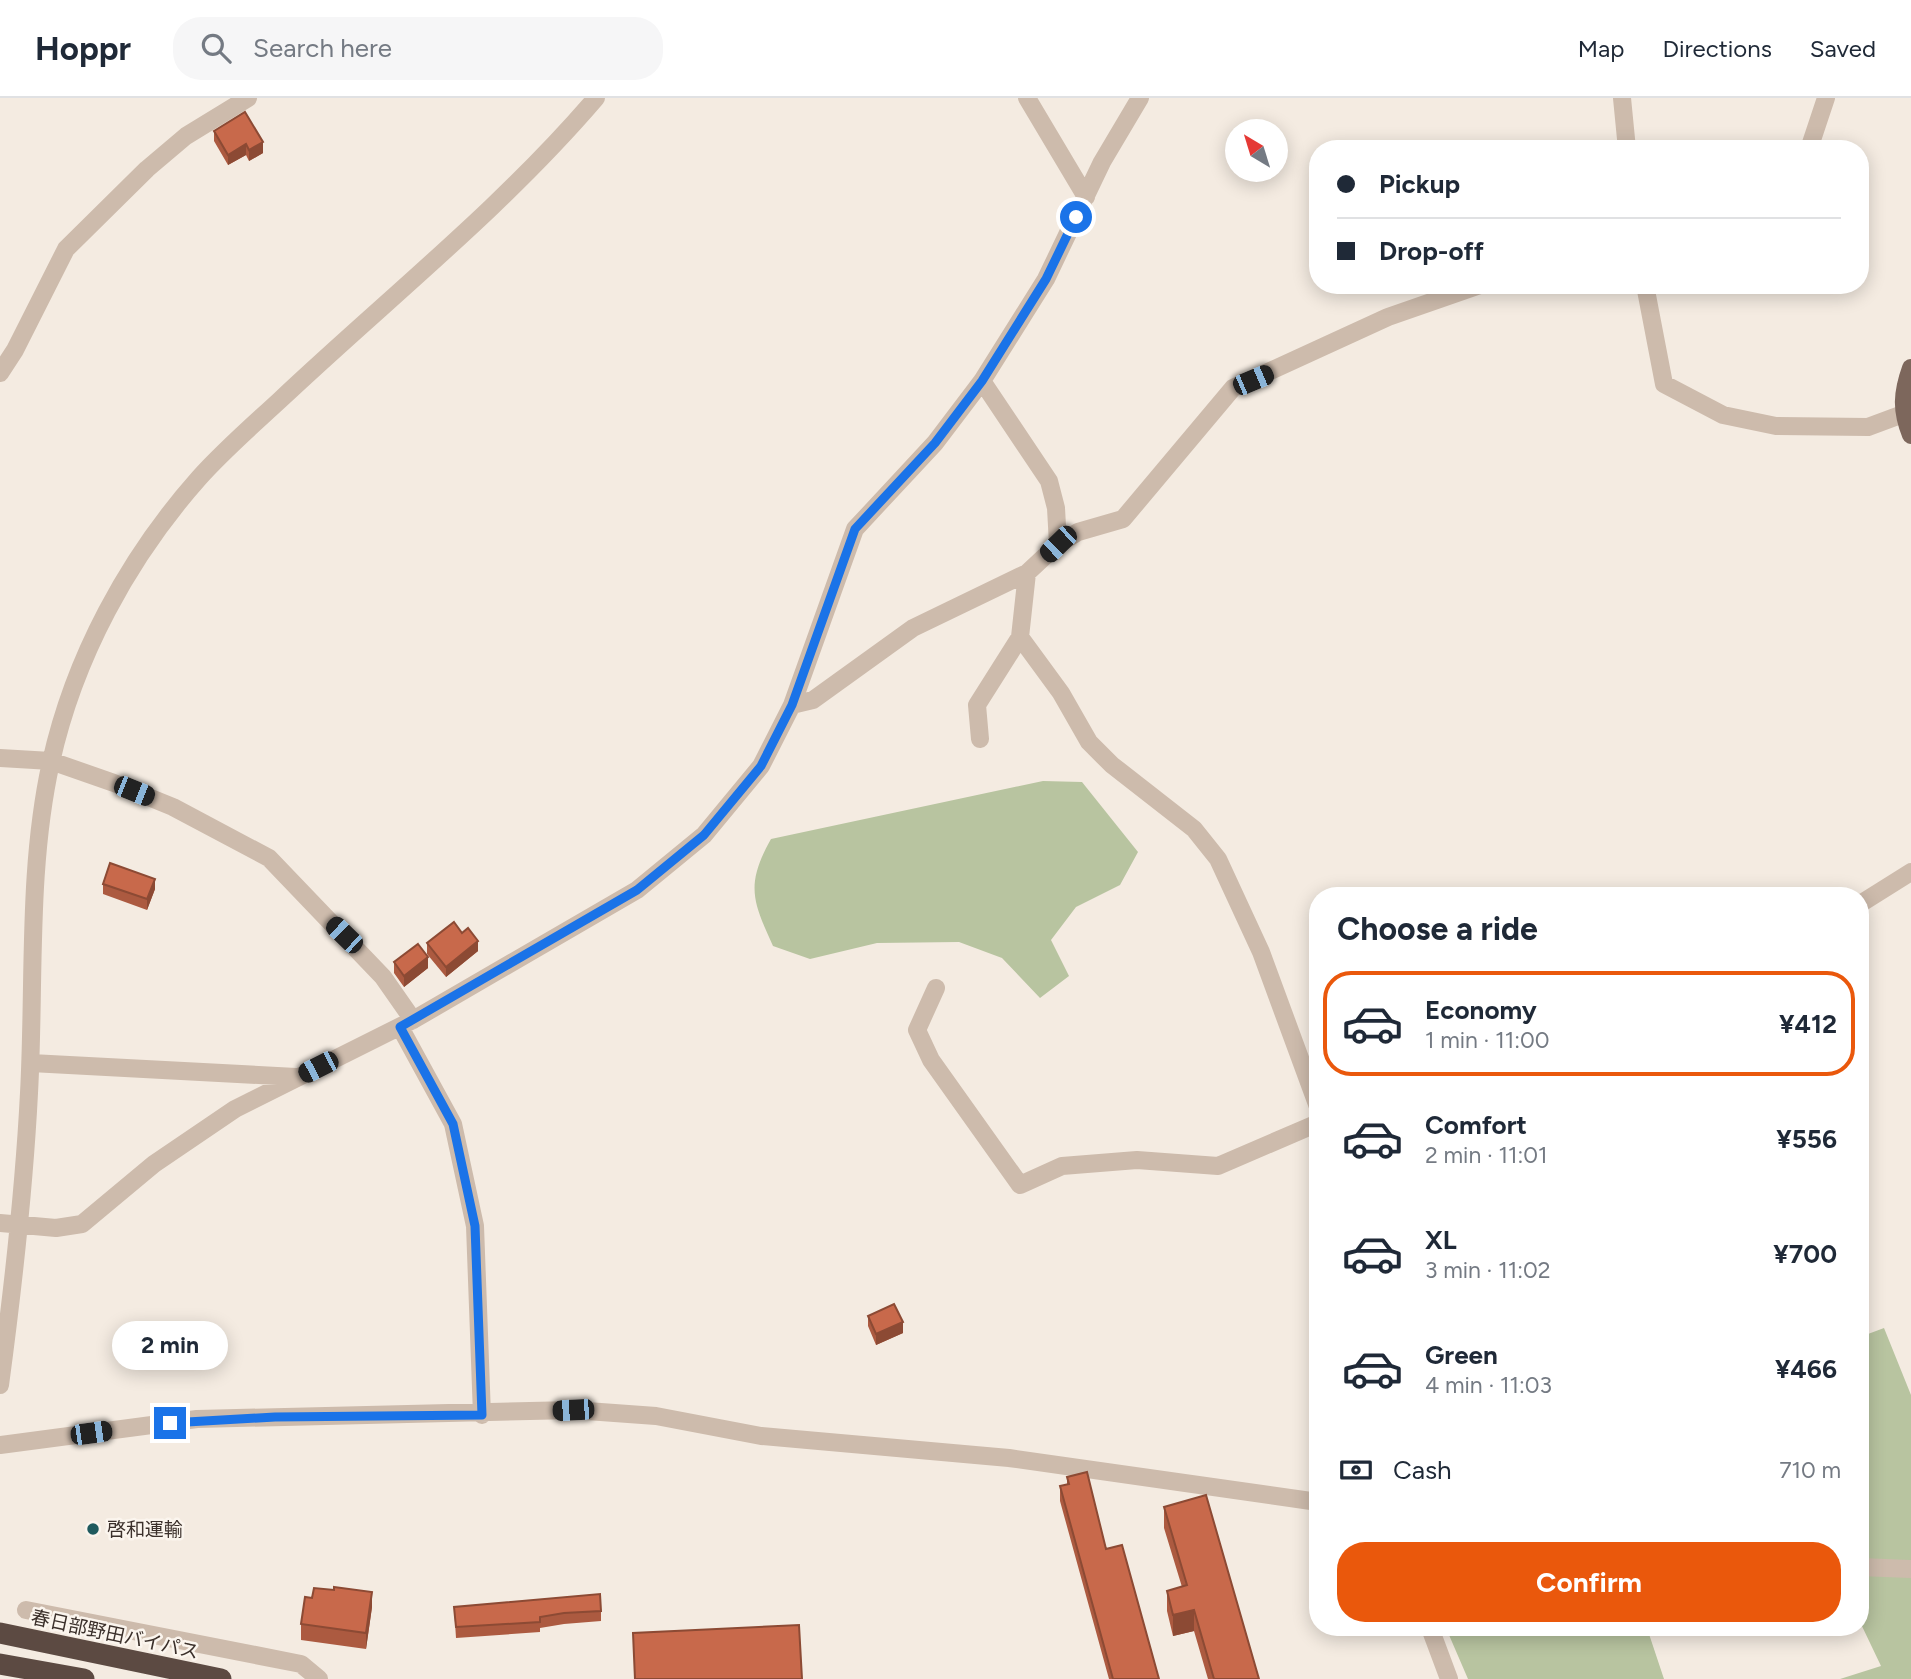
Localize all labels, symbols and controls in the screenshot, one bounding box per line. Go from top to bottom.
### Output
search box [173,17,663,80]
text: Hoppr [35,29,131,68]
icon: search [197,29,235,67]
text: Search here [253,32,392,64]
text: Map [1578,34,1624,63]
text: Directions [1662,34,1772,63]
text: Saved [1810,34,1876,63]
north arrow [1225,119,1288,182]
map controls [1225,119,1288,182]
text: Pickup [1379,168,1460,200]
route start [1060,201,1092,233]
text: Drop-off [1379,235,1484,267]
car [1230,362,1277,398]
car [1036,522,1081,566]
car [111,773,158,809]
text: Choose a ride [1337,910,1538,948]
car [322,913,367,957]
icon: car [1341,992,1404,1055]
text: Economy [1425,994,1537,1026]
text: ¥412 [1779,1008,1837,1040]
text: 1 min · 11:00 [1425,1026,1549,1054]
car [295,1048,342,1086]
icon: car [1341,1107,1404,1170]
text: Comfort [1425,1109,1527,1141]
text: ¥556 [1776,1123,1837,1155]
text: 2 min · 11:01 [1425,1141,1548,1169]
icon: car [1341,1222,1404,1285]
text: XL [1425,1224,1457,1256]
text: ¥700 [1773,1238,1837,1270]
text: 3 min · 11:02 [1425,1256,1551,1284]
callout: 2 min [112,1322,228,1370]
text: 2 min [141,1331,199,1359]
icon: car [1341,1337,1404,1400]
text: Green [1425,1339,1498,1371]
text: ¥466 [1775,1353,1837,1385]
text: 4 min · 11:03 [1425,1371,1552,1399]
car [552,1398,595,1422]
route end [154,1407,186,1439]
car [69,1420,114,1446]
icon: cash [1337,1451,1375,1489]
text: Cash [1393,1454,1452,1486]
text: 710 m [1779,1456,1841,1484]
place label: 啓和運輸 [107,1518,183,1541]
marker: 啓和運輸 [85,1521,101,1537]
button: Confirm [1337,1542,1841,1622]
street label: 春日部野田バイパス [29,1606,201,1663]

